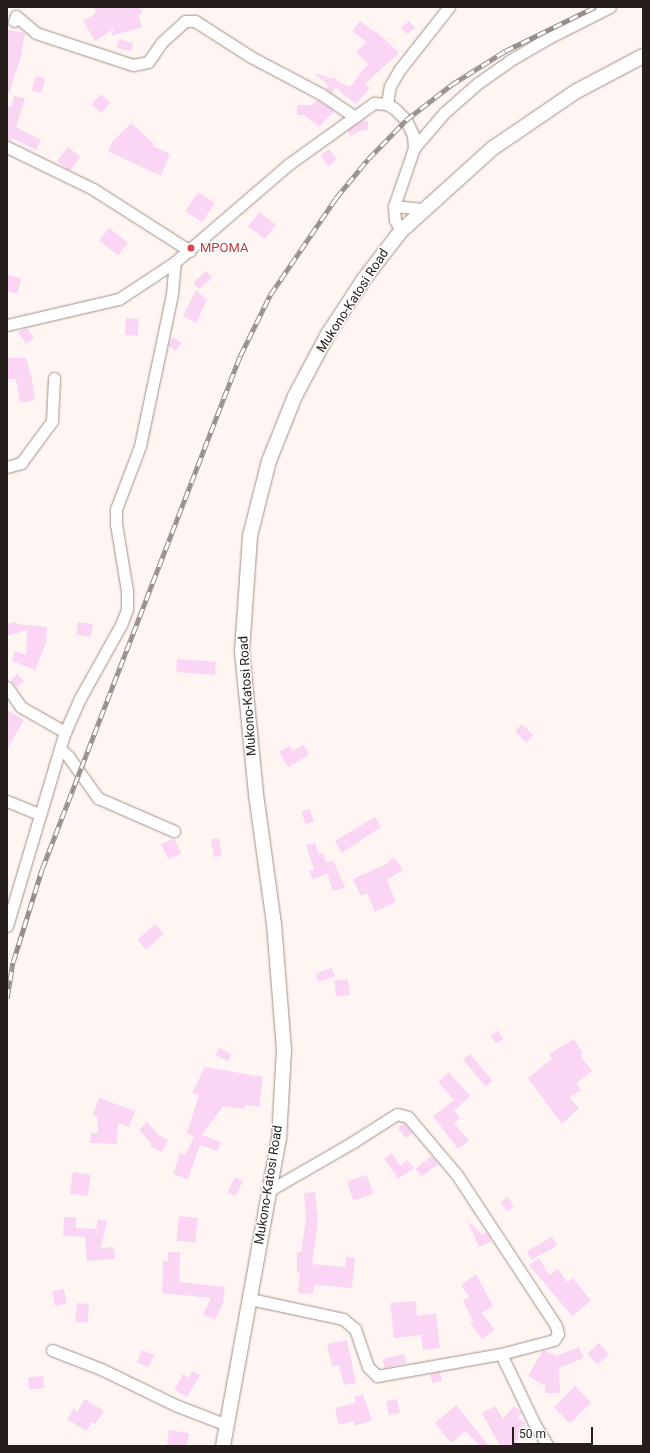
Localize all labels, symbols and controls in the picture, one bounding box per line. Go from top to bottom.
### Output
place label: MPOMA [200,240,248,256]
marker: MPOMA [185,242,197,254]
street label: Mukono-Katosi Road [314,246,392,356]
street label: Mukono-Katosi Road [236,635,260,757]
street label: Mukono-Katosi Road [252,1124,286,1246]
scale bar [514,1419,595,1445]
text: 50 m [519,1427,546,1441]

